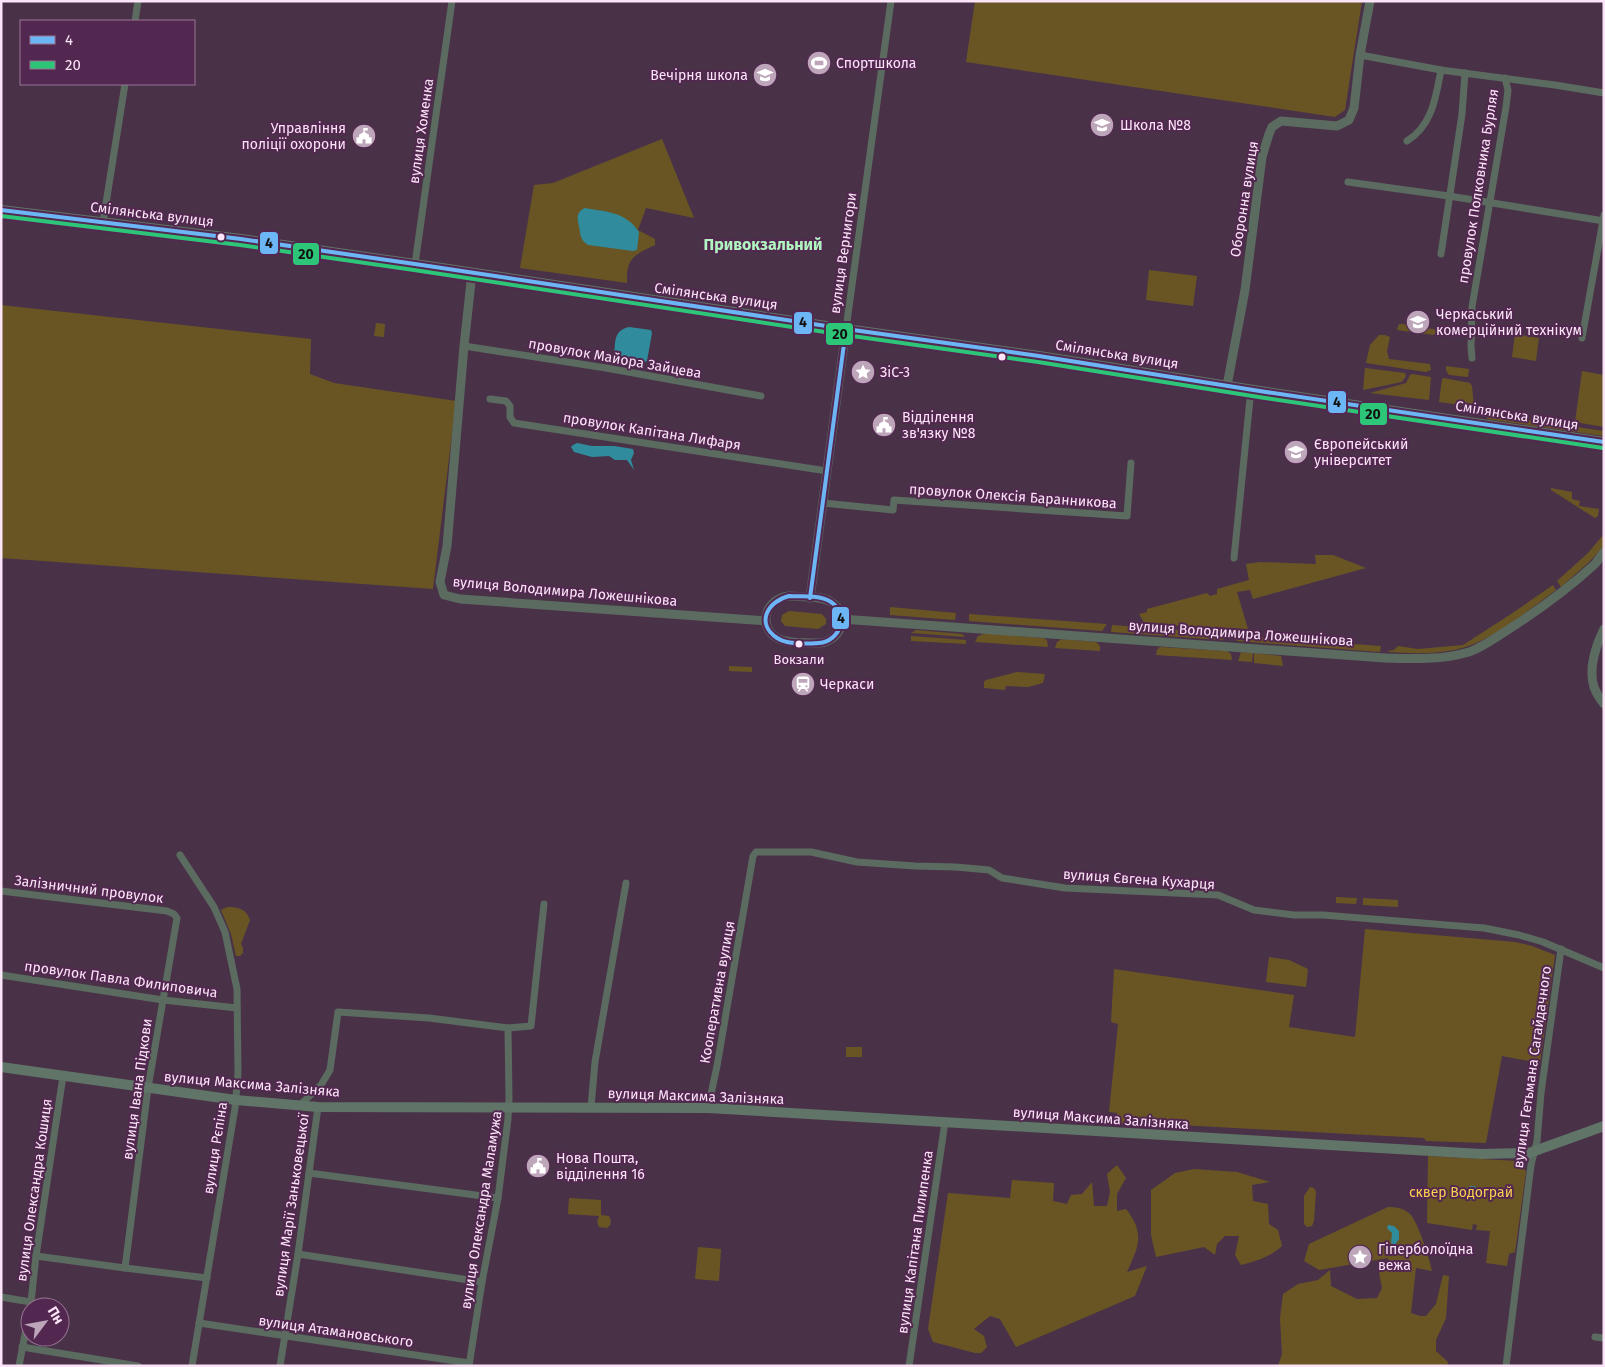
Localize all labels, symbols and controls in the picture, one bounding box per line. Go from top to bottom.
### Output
legend [20,20,195,85]
text: 4 [65,31,73,49]
sports icon: Спортшкола [806,50,832,76]
place label: Спортшкола [836,55,916,72]
text: 20 [65,56,81,74]
school or university icon: Вечірня школа [752,62,778,88]
place label: Вечірня школа [650,67,748,84]
street label: вулиця Хоменка [406,77,437,185]
street label: провулок Полковника Бурляя [1455,88,1502,285]
school or university icon: Школа №8 [1089,112,1115,138]
place label: Школа №8 [1120,117,1191,134]
place label: Управління поліції охорони [242,120,346,153]
public building icon: Управління поліції охорони [351,123,377,149]
street label: Оборонна вулиця [1227,140,1262,258]
street label: вулиця Вернигори [827,191,860,315]
street label: Смілянська вулиця [89,198,215,231]
line badge: 4 [259,231,279,255]
unlabelled marker [216,232,226,242]
text: 4 [265,235,273,252]
district label: Привокзальний [704,235,822,254]
line badge: 20 [292,242,320,266]
text: 20 [298,246,314,263]
street label: Смілянська вулиця [653,279,779,314]
place label: Черкаський комерційний технікум [1436,306,1582,339]
school or university icon: Черкаський комерційний технікум [1405,309,1431,335]
line badge: 4 [793,311,813,335]
text: 4 [799,314,807,331]
line badge: 20 [825,322,854,346]
text: 20 [832,326,848,343]
street label: провулок Майора Зайцева [527,335,703,382]
street label: Смілянська вулиця [1054,336,1180,373]
unlabelled marker [997,352,1007,362]
place icon: ЗіС-3 [850,359,876,385]
place label: ЗіС-3 [880,364,910,381]
line badge: 4 [1327,390,1347,414]
text: 4 [1333,394,1341,411]
street label: Смілянська вулиця [1454,397,1580,434]
line badge: 20 [1359,402,1388,426]
text: 20 [1365,406,1381,423]
street label: провулок Капітана Лифаря [562,409,742,454]
place label: Відділення зв'язку №8 [902,409,976,442]
public building icon: Відділення зв'язку №8 [871,412,897,438]
place label: Європейський університет [1314,436,1408,469]
school or university icon: Європейський університет [1283,439,1309,465]
street label: провулок Олексія Баранникова [909,481,1117,512]
street label: вулиця Володимира Ложешнікова [452,573,678,610]
line badge: 4 [831,606,850,630]
text: 4 [837,610,845,627]
street label: вулиця Володимира Ложешнікова [1128,617,1354,650]
marker: Вокзали [794,639,804,649]
place label: Вокзали [774,652,824,667]
station icon: Черкаси [790,671,816,697]
place label: Черкаси [820,676,874,693]
street label: вулиця Євгена Кухарця [1062,866,1216,893]
street label: Залізничний провулок [14,872,165,907]
street label: Кооперативна вулиця [697,919,738,1065]
street label: провулок Павла Филиповича [23,958,219,1001]
street label: вулиця Гетьмана Сагайдачного [1510,965,1555,1169]
street label: вулиця Івана Підкови [119,1017,156,1161]
street label: вулиця Максима Залізняка [163,1068,341,1101]
street label: вулиця Максима Залізняка [607,1085,785,1108]
street label: вулиця Олександра Кошиця [13,1098,56,1283]
street label: вулиця Рєпіна [200,1101,231,1195]
street label: вулиця Максима Залізняка [1012,1104,1190,1133]
street label: вулиця Олександра Маламужа [457,1110,506,1310]
street label: вулиця Марії Заньковецької [270,1111,313,1298]
street label: вулиця Капітана Пилипенка [894,1149,937,1335]
place label: Нова Пошта, відділення 16 [556,1150,645,1183]
public building icon: Нова Пошта, відділення 16 [525,1153,551,1179]
park label: сквер Водограй [1409,1184,1513,1201]
place label: Гіперболоїдна вежа [1378,1241,1473,1274]
place icon: Гіперболоїдна вежа [1347,1244,1373,1270]
north arrow [20,1297,70,1347]
text: Пн [44,1303,67,1327]
street label: вулиця Атамановського [257,1312,414,1351]

